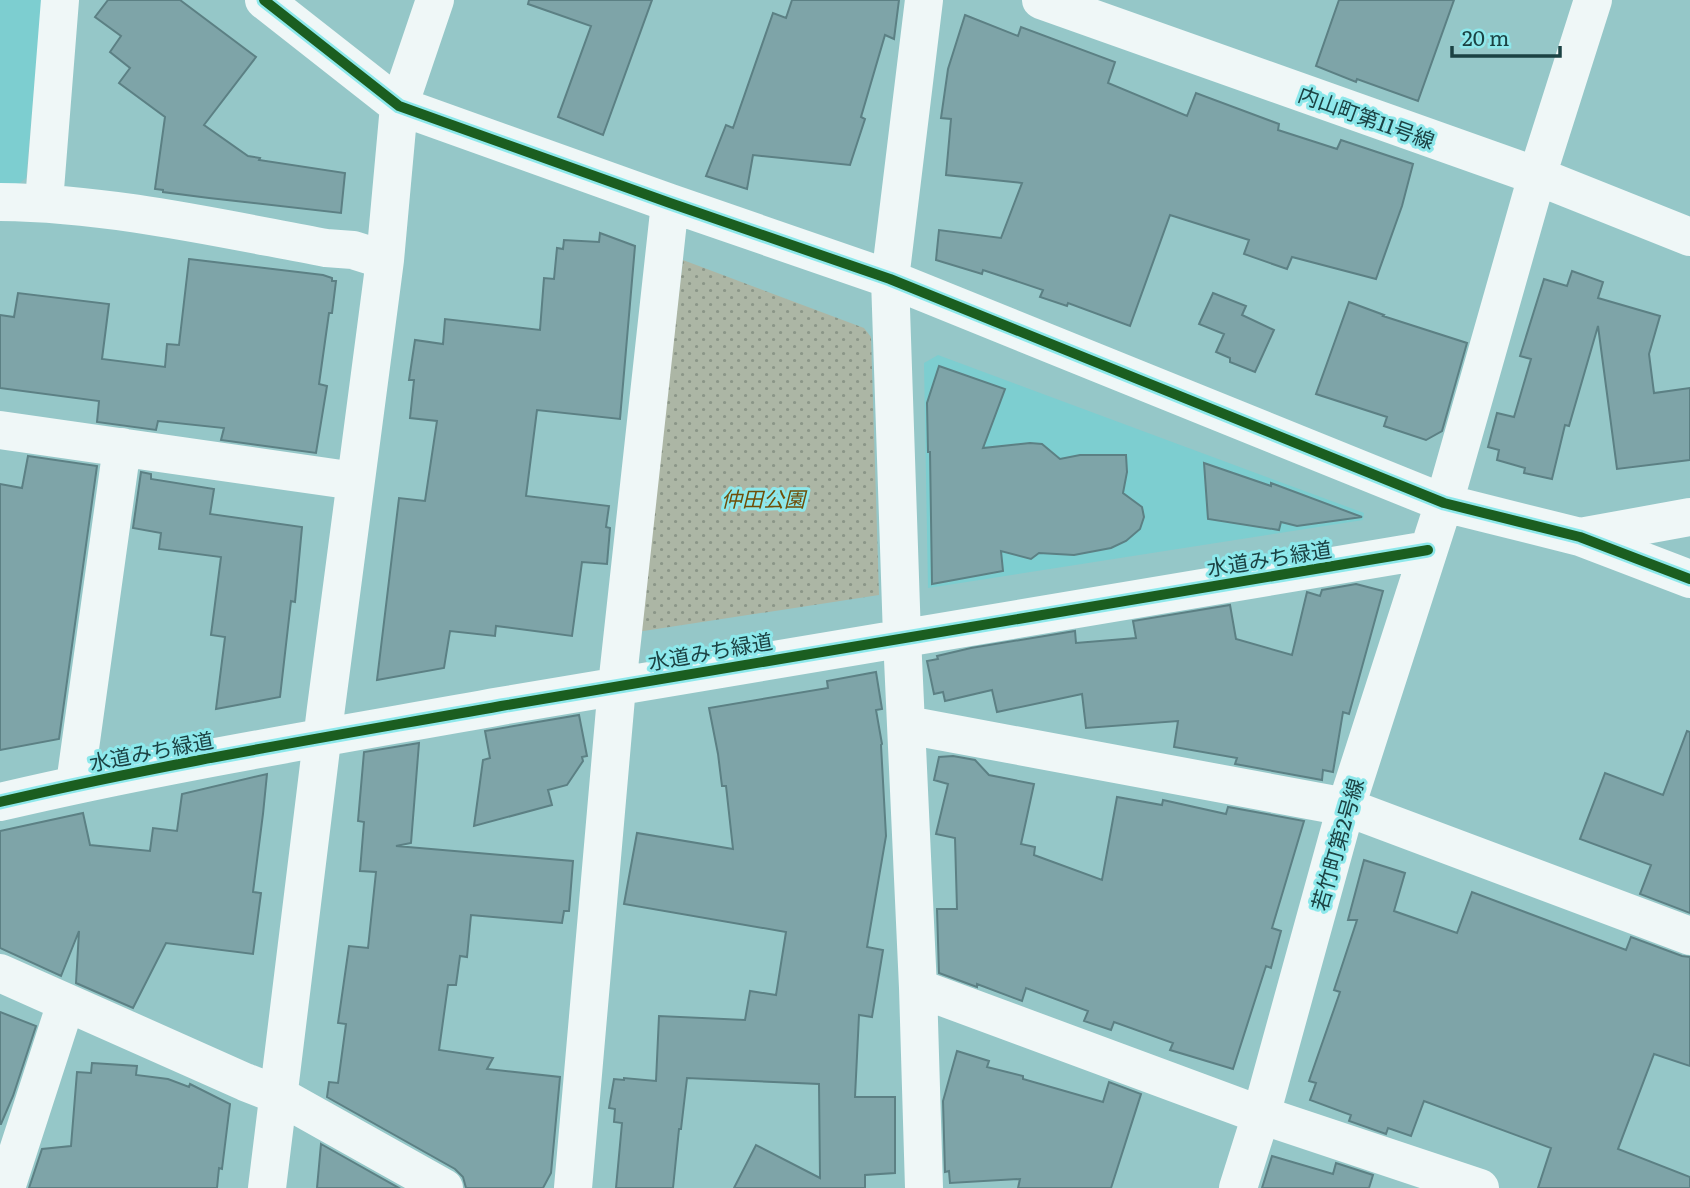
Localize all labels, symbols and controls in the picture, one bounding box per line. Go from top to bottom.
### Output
scale bar [1452,14,1560,58]
text: 20 m [1462,21,1509,52]
street label: 内山町第11号線 [1294,77,1440,155]
park label: 仲田公園 [721,482,808,513]
street label: 水道みち緑道 [1204,532,1334,582]
street label: 水道みち緑道 [645,624,775,676]
street label: 水道みち緑道 [86,723,216,777]
street label: 若竹町第2号線 [1302,774,1370,914]

